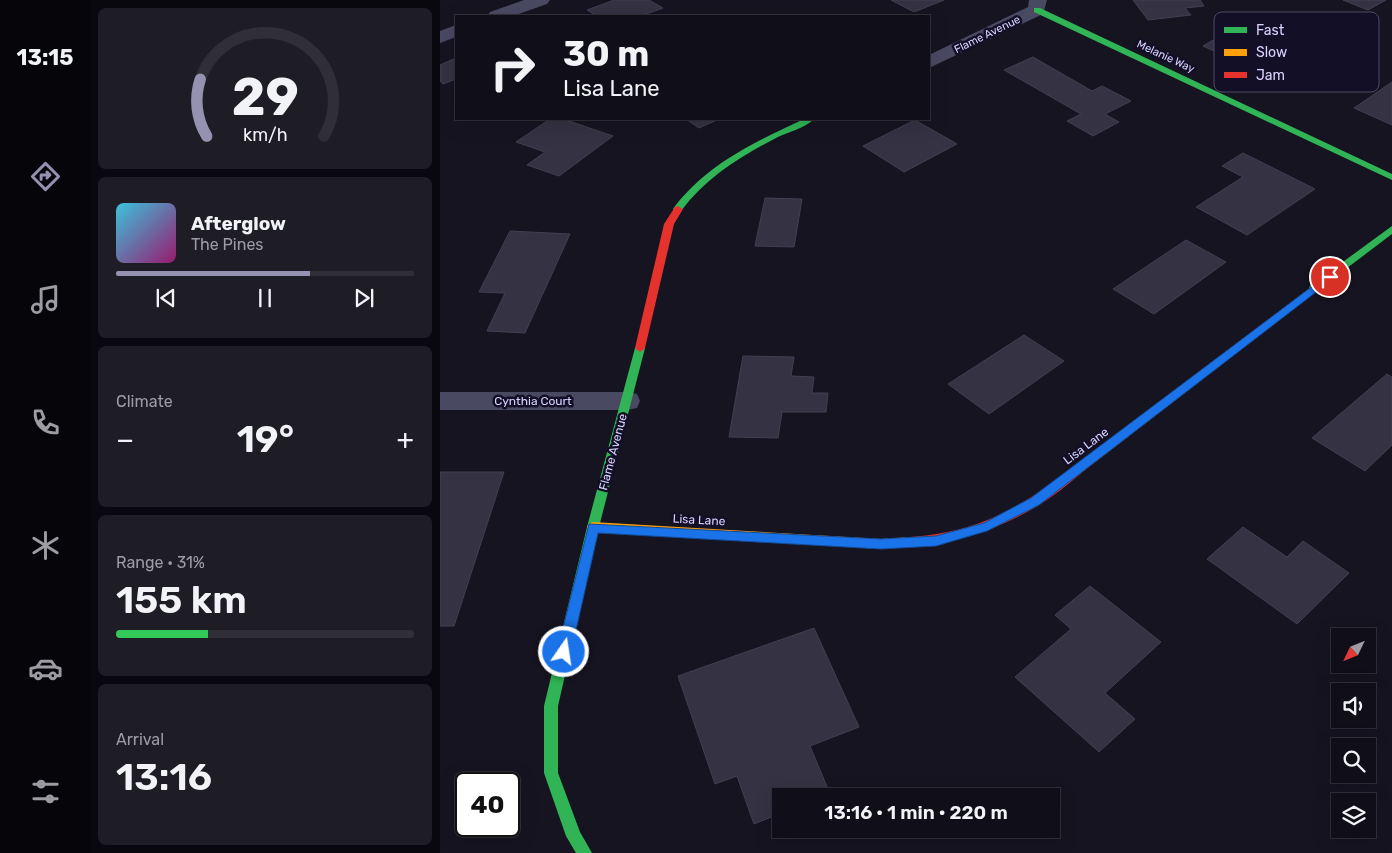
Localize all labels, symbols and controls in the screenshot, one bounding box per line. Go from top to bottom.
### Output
legend [1214,12,1379,92]
street label: Flame Avenue [952,13,1022,56]
text: Fast [1256,22,1285,39]
text: 30 m [563,33,649,75]
icon: right [480,35,545,100]
street label: Melanie Way [1135,37,1197,75]
text: 13:15 [16,44,74,71]
text: Slow [1256,44,1287,61]
text: 29 [231,66,299,128]
text: Jam [1256,67,1285,84]
text: Lisa Lane [563,75,660,102]
text: km/h [243,124,287,145]
icon: directions [28,159,63,194]
text: Afterglow [191,212,286,235]
text: The Pines [191,235,264,254]
pin [1309,256,1351,298]
icon: arrive [1316,263,1344,291]
icon: music [28,282,63,317]
icon: previous [152,284,180,312]
icon: pause [251,284,279,312]
icon: next [350,284,378,312]
text: Climate [116,392,173,411]
street label: Cynthia Court [494,394,572,408]
icon: phone [28,405,63,440]
street label: Flame Avenue [596,412,630,492]
text: 19° [237,416,294,462]
text: − [116,423,134,456]
text: + [397,423,414,456]
street label: Lisa Lane [1061,424,1111,467]
street label: Lisa Lane [672,512,726,528]
icon: climate [28,528,63,563]
text: Range · 31% [116,553,205,572]
text: 155 km [116,577,247,623]
position arrow [537,625,589,677]
north arrow [1331,628,1376,672]
map controls [1331,628,1376,838]
icon: car [28,651,63,686]
button: sound [1331,683,1376,728]
text: Arrival [116,730,164,749]
button: search [1331,738,1376,783]
text: 13:16 [116,754,212,800]
speed limit sign: 40 [455,772,520,837]
icon: filters [28,774,63,809]
button: layers [1331,793,1376,838]
text: 13:16 · 1 min · 220 m [824,801,1008,824]

